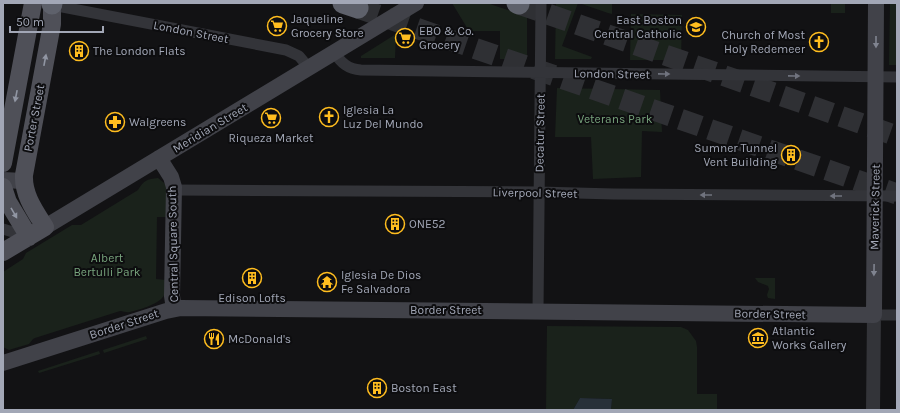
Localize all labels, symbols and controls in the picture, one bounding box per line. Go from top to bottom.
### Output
scale bar [10,8,103,34]
place label: Jaqueline Grocery Store [291,12,364,40]
place label: East Boston Central Catholic [594,13,682,41]
text: 50 m [16,15,44,29]
supermarket icon: Jaqueline Grocery Store [266,15,288,37]
school or university icon: East Boston Central Catholic [685,16,707,38]
street label: London Street [152,18,230,46]
place label: EBO & Co. Grocery [419,24,474,52]
supermarket icon: EBO & Co. Grocery [394,27,416,49]
place label: Church of Most Holy Redemeer [721,28,806,56]
church icon: Church of Most Holy Redemeer [808,31,830,53]
one-way arrow [873,36,879,49]
building icon: The London Flats [68,40,90,62]
place label: The London Flats [93,44,186,58]
one-way arrow [42,54,48,66]
street label: London Street [574,66,651,82]
one-way arrow [658,71,671,77]
one-way arrow [788,73,801,79]
street label: Porter Street [21,83,47,153]
one-way arrow [12,90,18,103]
street label: Decatur Street [532,93,548,173]
street label: Meridian Street [170,100,250,156]
place label: Iglesia La Luz Del Mundo [343,103,423,131]
church icon: Iglesia La Luz Del Mundo [318,106,340,128]
supermarket icon: Riqueza Market [260,107,282,129]
pharmacy icon: Walgreens [104,111,126,133]
park label: Veterans Park [578,112,653,126]
place label: Walgreens [129,115,186,129]
place label: Riqueza Market [228,131,314,145]
place label: Sumner Tunnel Vent Building [694,141,777,169]
building icon: Sumner Tunnel Vent Building [780,144,802,166]
street label: Maverick Street [867,164,883,250]
street label: Liverpool Street [492,185,578,201]
street label: Central Square South [165,186,181,302]
one-way arrow [699,192,712,198]
one-way arrow [829,193,842,199]
one-way arrow [11,207,18,219]
building icon: ONE52 [384,213,406,235]
place label: ONE52 [409,217,445,231]
park label: Albert Bertulli Park [73,251,141,279]
one-way arrow [871,264,877,277]
building icon: Edison Lofts [241,267,263,289]
place label: Iglesia De Dios Fe Salvadora [341,268,421,296]
temple icon: Iglesia De Dios Fe Salvadora [316,271,338,293]
place label: Edison Lofts [218,291,286,305]
street label: Border Street [410,303,482,317]
street label: Border Street [88,306,161,342]
street label: Border Street [734,306,806,322]
place label: Atlantic Works Gallery [772,324,847,352]
museum icon: Atlantic Works Gallery [747,327,769,349]
restaurant icon: McDonald's [203,328,225,350]
place label: McDonald's [228,332,291,346]
building icon: Boston East [366,377,388,399]
place label: Boston East [391,381,457,395]

